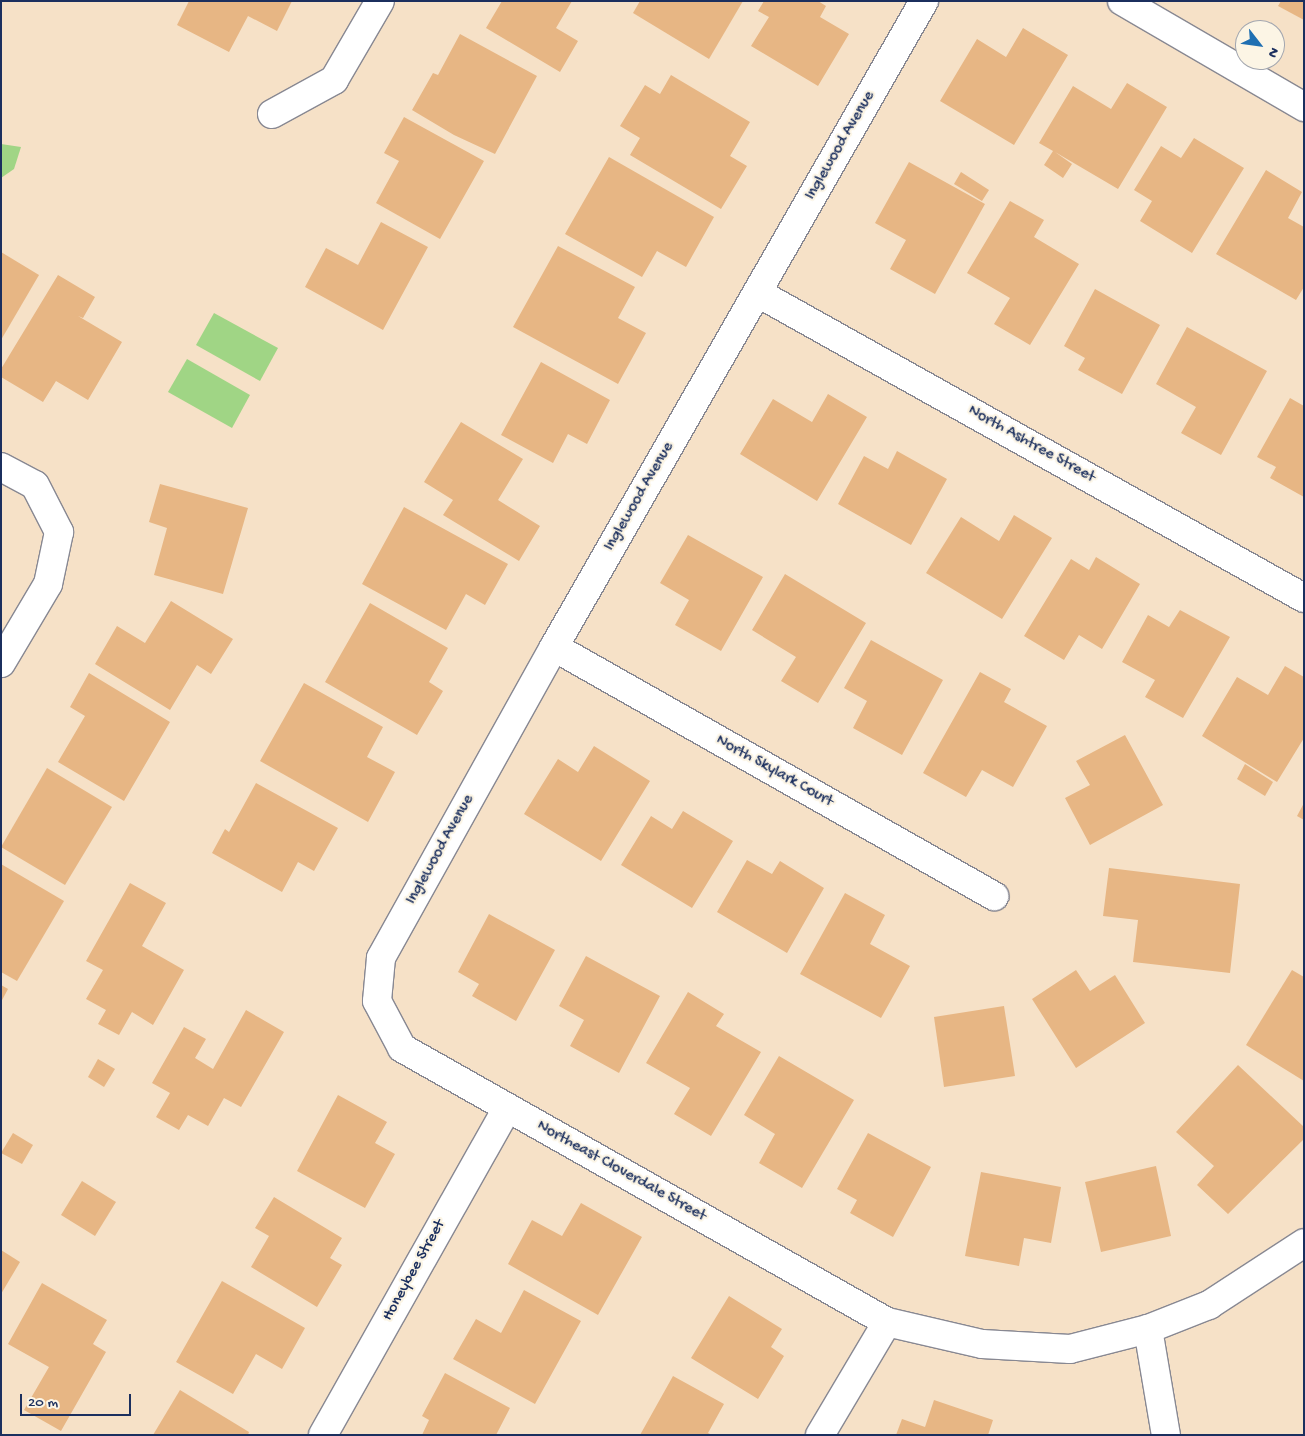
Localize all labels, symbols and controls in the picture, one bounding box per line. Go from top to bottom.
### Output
north arrow [1235,20,1285,70]
text: N [1263,44,1282,60]
street label: Inglewood Avenue [802,88,880,204]
street label: North Ashtree Street [964,402,1098,488]
street label: Inglewood Avenue [601,439,679,555]
street label: North Skylark Court [712,732,836,812]
street label: Inglewood Avenue [403,792,479,908]
street label: Northeast Cloverdale Street [533,1117,709,1227]
street label: Honeybee Street [379,1217,451,1325]
scale bar [22,1384,134,1416]
text: 20 m [28,1394,58,1412]

